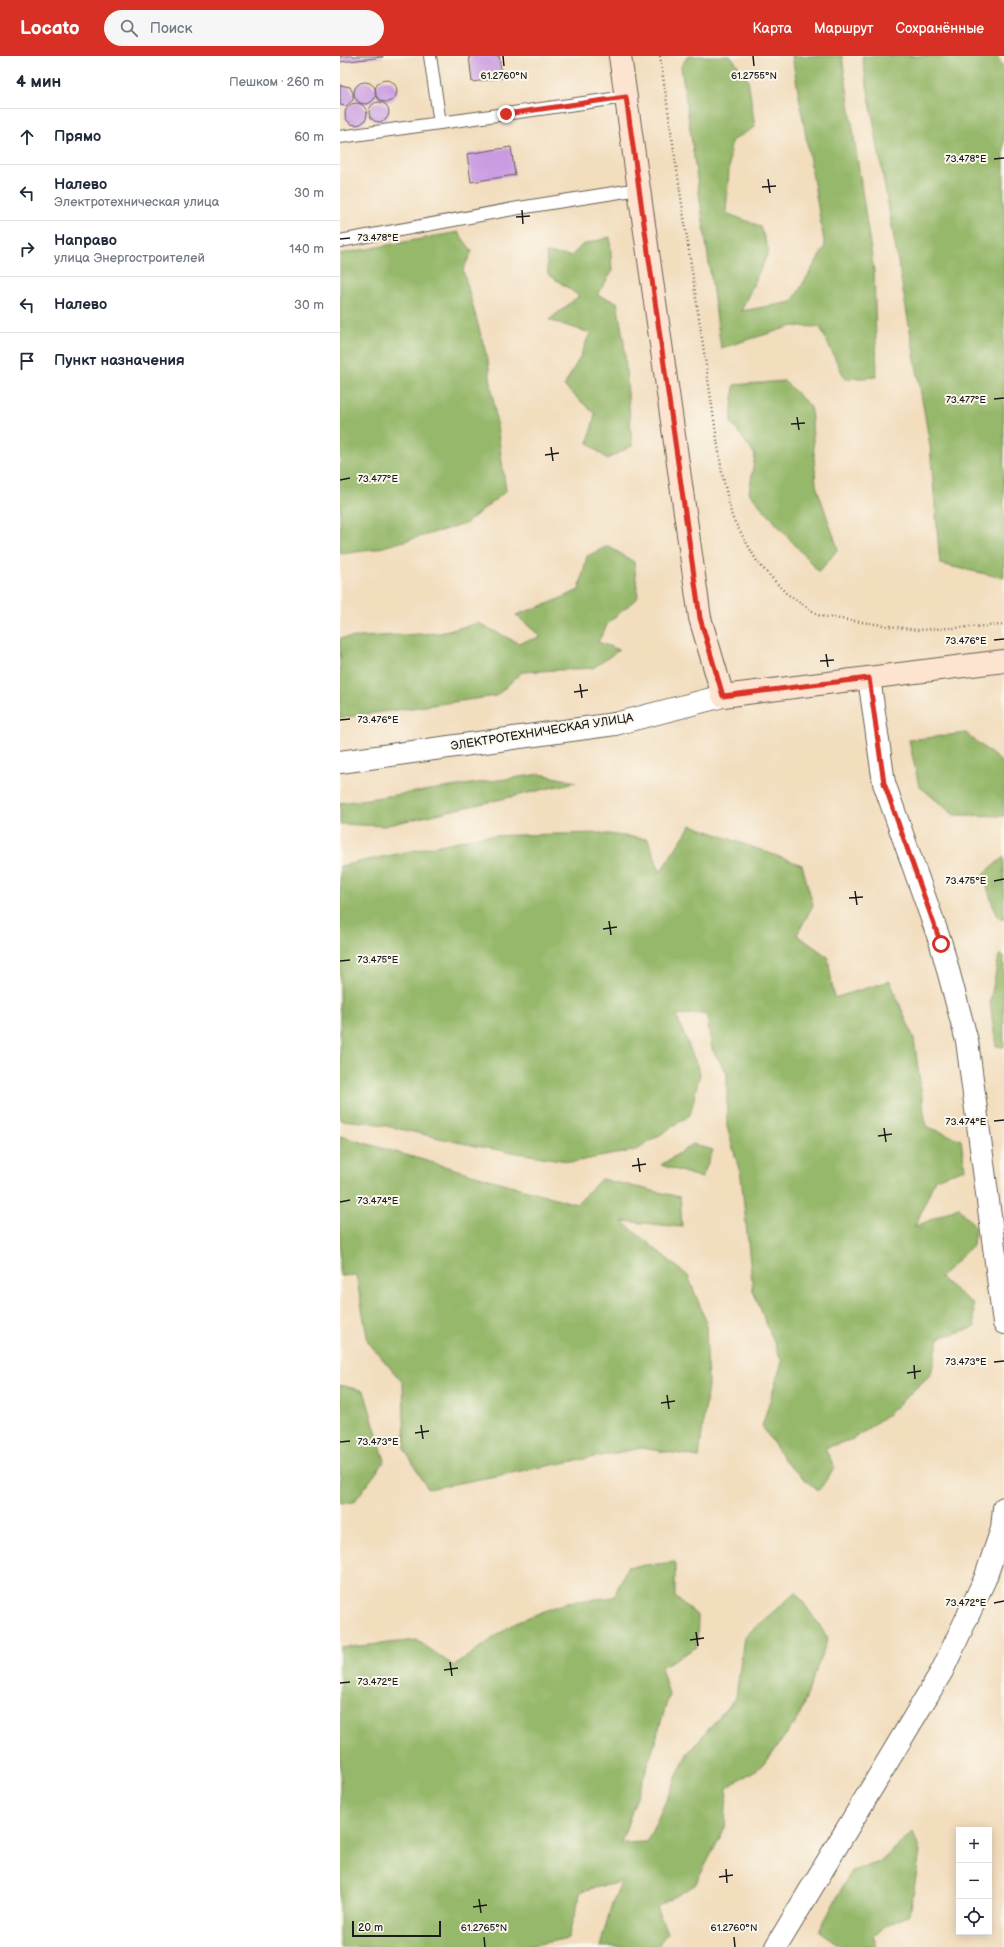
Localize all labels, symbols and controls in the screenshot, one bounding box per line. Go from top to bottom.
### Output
search box [104,10,384,46]
text: Locato [20,17,80,40]
icon: search [118,17,140,39]
text: Поиск [150,19,192,38]
text: Карта [753,20,792,37]
text: Маршрут [814,20,874,37]
text: Сохранённые [896,20,984,37]
text: 61.2760°N [481,70,527,82]
text: 61.2755°N [731,70,777,82]
text: 4 мин [16,72,61,92]
text: Пешком · 260 m [229,74,324,90]
route end [497,105,515,123]
icon: ahead [16,126,38,148]
text: Прямо [54,127,101,146]
text: 60 m [294,129,324,145]
text: 73.478°E [945,153,987,165]
text: Налево [54,175,107,194]
icon: left [16,182,38,204]
text: 30 m [294,185,324,201]
text: Электротехническая улица [54,194,219,210]
text: Направо [54,231,117,250]
text: 73.478°E [357,232,399,244]
icon: right [16,238,38,260]
text: 140 m [289,241,324,257]
text: улица Энергостроителей [54,250,205,266]
icon: left [16,294,38,316]
text: Налево [54,295,107,314]
text: 30 m [294,297,324,313]
icon: arrive [16,350,38,372]
text: Пункт назначения [54,351,185,370]
text: 73.477°E [946,394,986,406]
text: 73.477°E [358,473,398,485]
text: 73.476°E [945,635,987,647]
street label: ЭЛЕКТРОТЕХНИЧЕСКАЯ УЛИЦА [450,710,635,754]
text: 73.476°E [357,714,399,726]
text: 73.475°E [946,875,987,887]
route start [932,935,950,953]
text: 73.475°E [358,954,399,966]
text: 73.474°E [946,1116,987,1128]
text: 73.474°E [358,1195,399,1207]
text: 73.473°E [945,1356,987,1368]
text: 73.473°E [357,1436,399,1448]
text: 73.472°E [946,1597,987,1609]
text: 73.472°E [358,1676,399,1688]
map controls [956,1827,992,1935]
button: + [956,1827,992,1863]
button: − [956,1863,992,1899]
button: locate [956,1899,992,1935]
scale bar [352,1919,441,1938]
text: 20 m [358,1921,383,1934]
text: 61.2765°N [461,1922,507,1934]
text: 61.2760°N [711,1922,757,1934]

